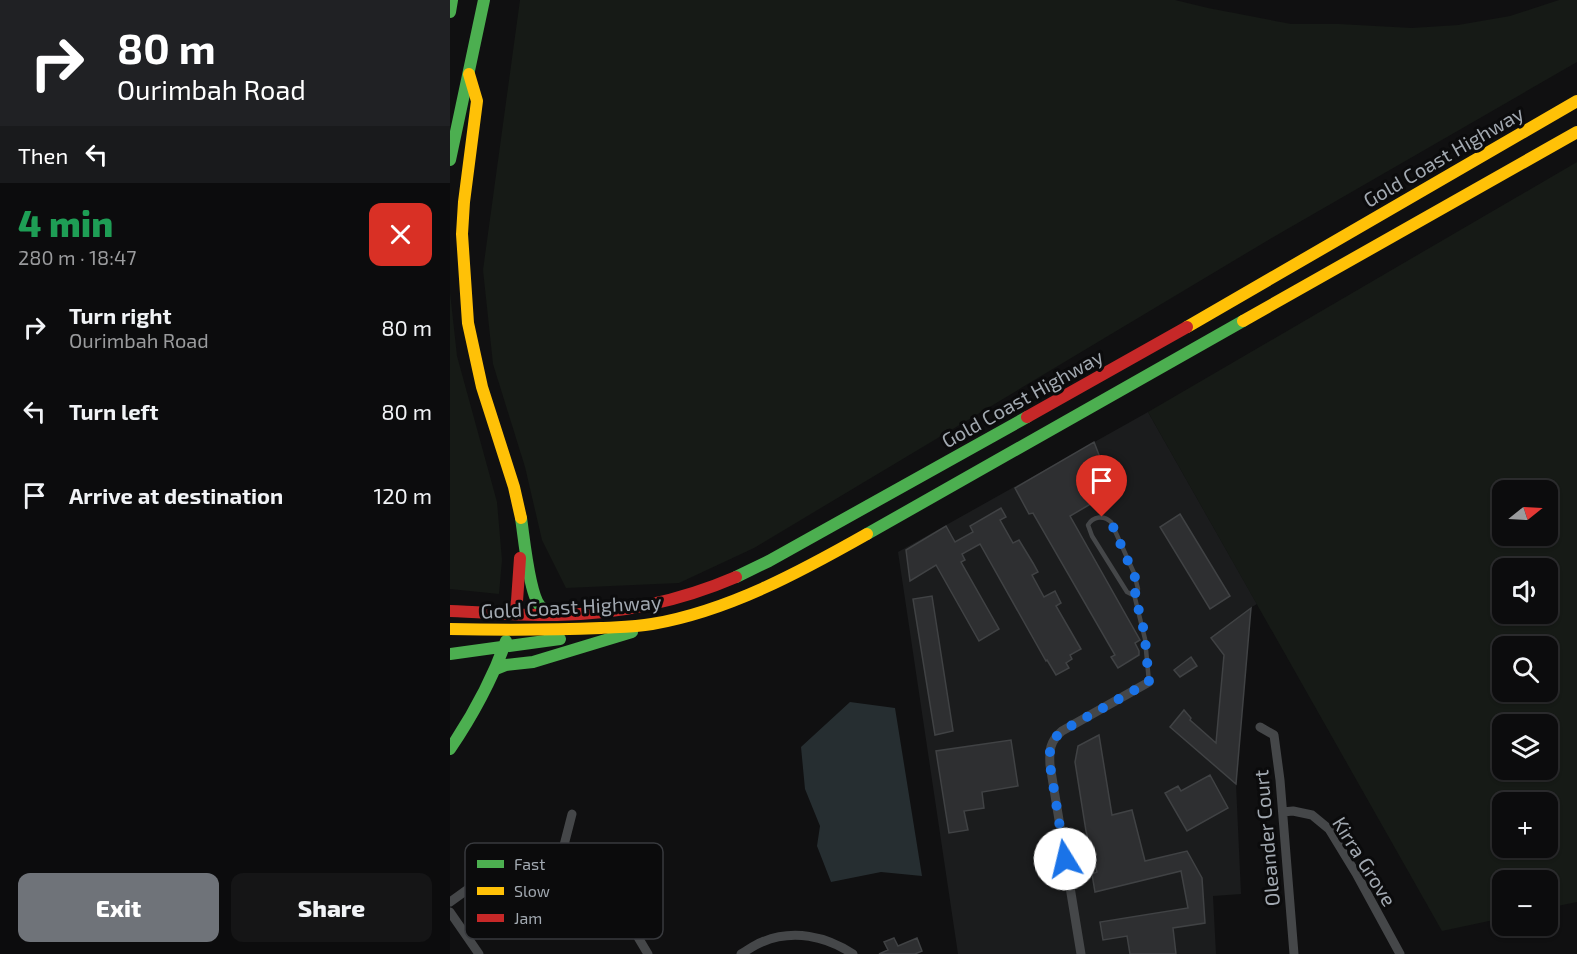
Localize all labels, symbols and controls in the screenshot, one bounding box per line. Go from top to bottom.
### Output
text: 80 m [117,22,216,72]
icon: right [18,24,96,102]
text: Ourimbah Road [117,73,306,105]
street label: Gold Coast Highway [1359,100,1528,212]
icon: left [80,138,113,171]
text: Then [18,142,68,168]
text: 4 min [18,201,113,244]
button: close [369,203,432,266]
text: 280 m · 18:47 [18,245,136,269]
text: Turn right [69,302,171,328]
icon: right [18,311,51,344]
text: 80 m [381,314,432,340]
text: Ourimbah Road [69,328,209,352]
street label: Gold Coast Highway [937,343,1107,452]
icon: left [18,395,51,428]
text: Turn left [69,398,158,424]
text: 80 m [381,398,432,424]
pin [1076,455,1127,517]
icon: arrive [1085,464,1118,497]
icon: arrive [18,479,51,512]
north arrow [1492,480,1558,546]
map controls [1492,480,1558,936]
text: Arrive at destination [69,482,283,508]
text: 120 m [373,482,432,508]
button: sound [1492,558,1558,624]
street label: Gold Coast Highway [480,589,662,623]
button: search [1492,636,1558,702]
button: layers [1492,714,1558,780]
street label: Oleander Court [1248,768,1284,907]
button: + [1492,792,1558,858]
street label: Kirra Grove [1328,812,1402,910]
position arrow [1033,827,1097,891]
legend [465,843,663,939]
text: Fast [514,854,545,873]
button: − [1492,870,1558,936]
button: Exit [18,873,219,942]
button: Share [231,873,432,942]
text: Slow [514,881,550,900]
text: Jam [514,908,542,927]

